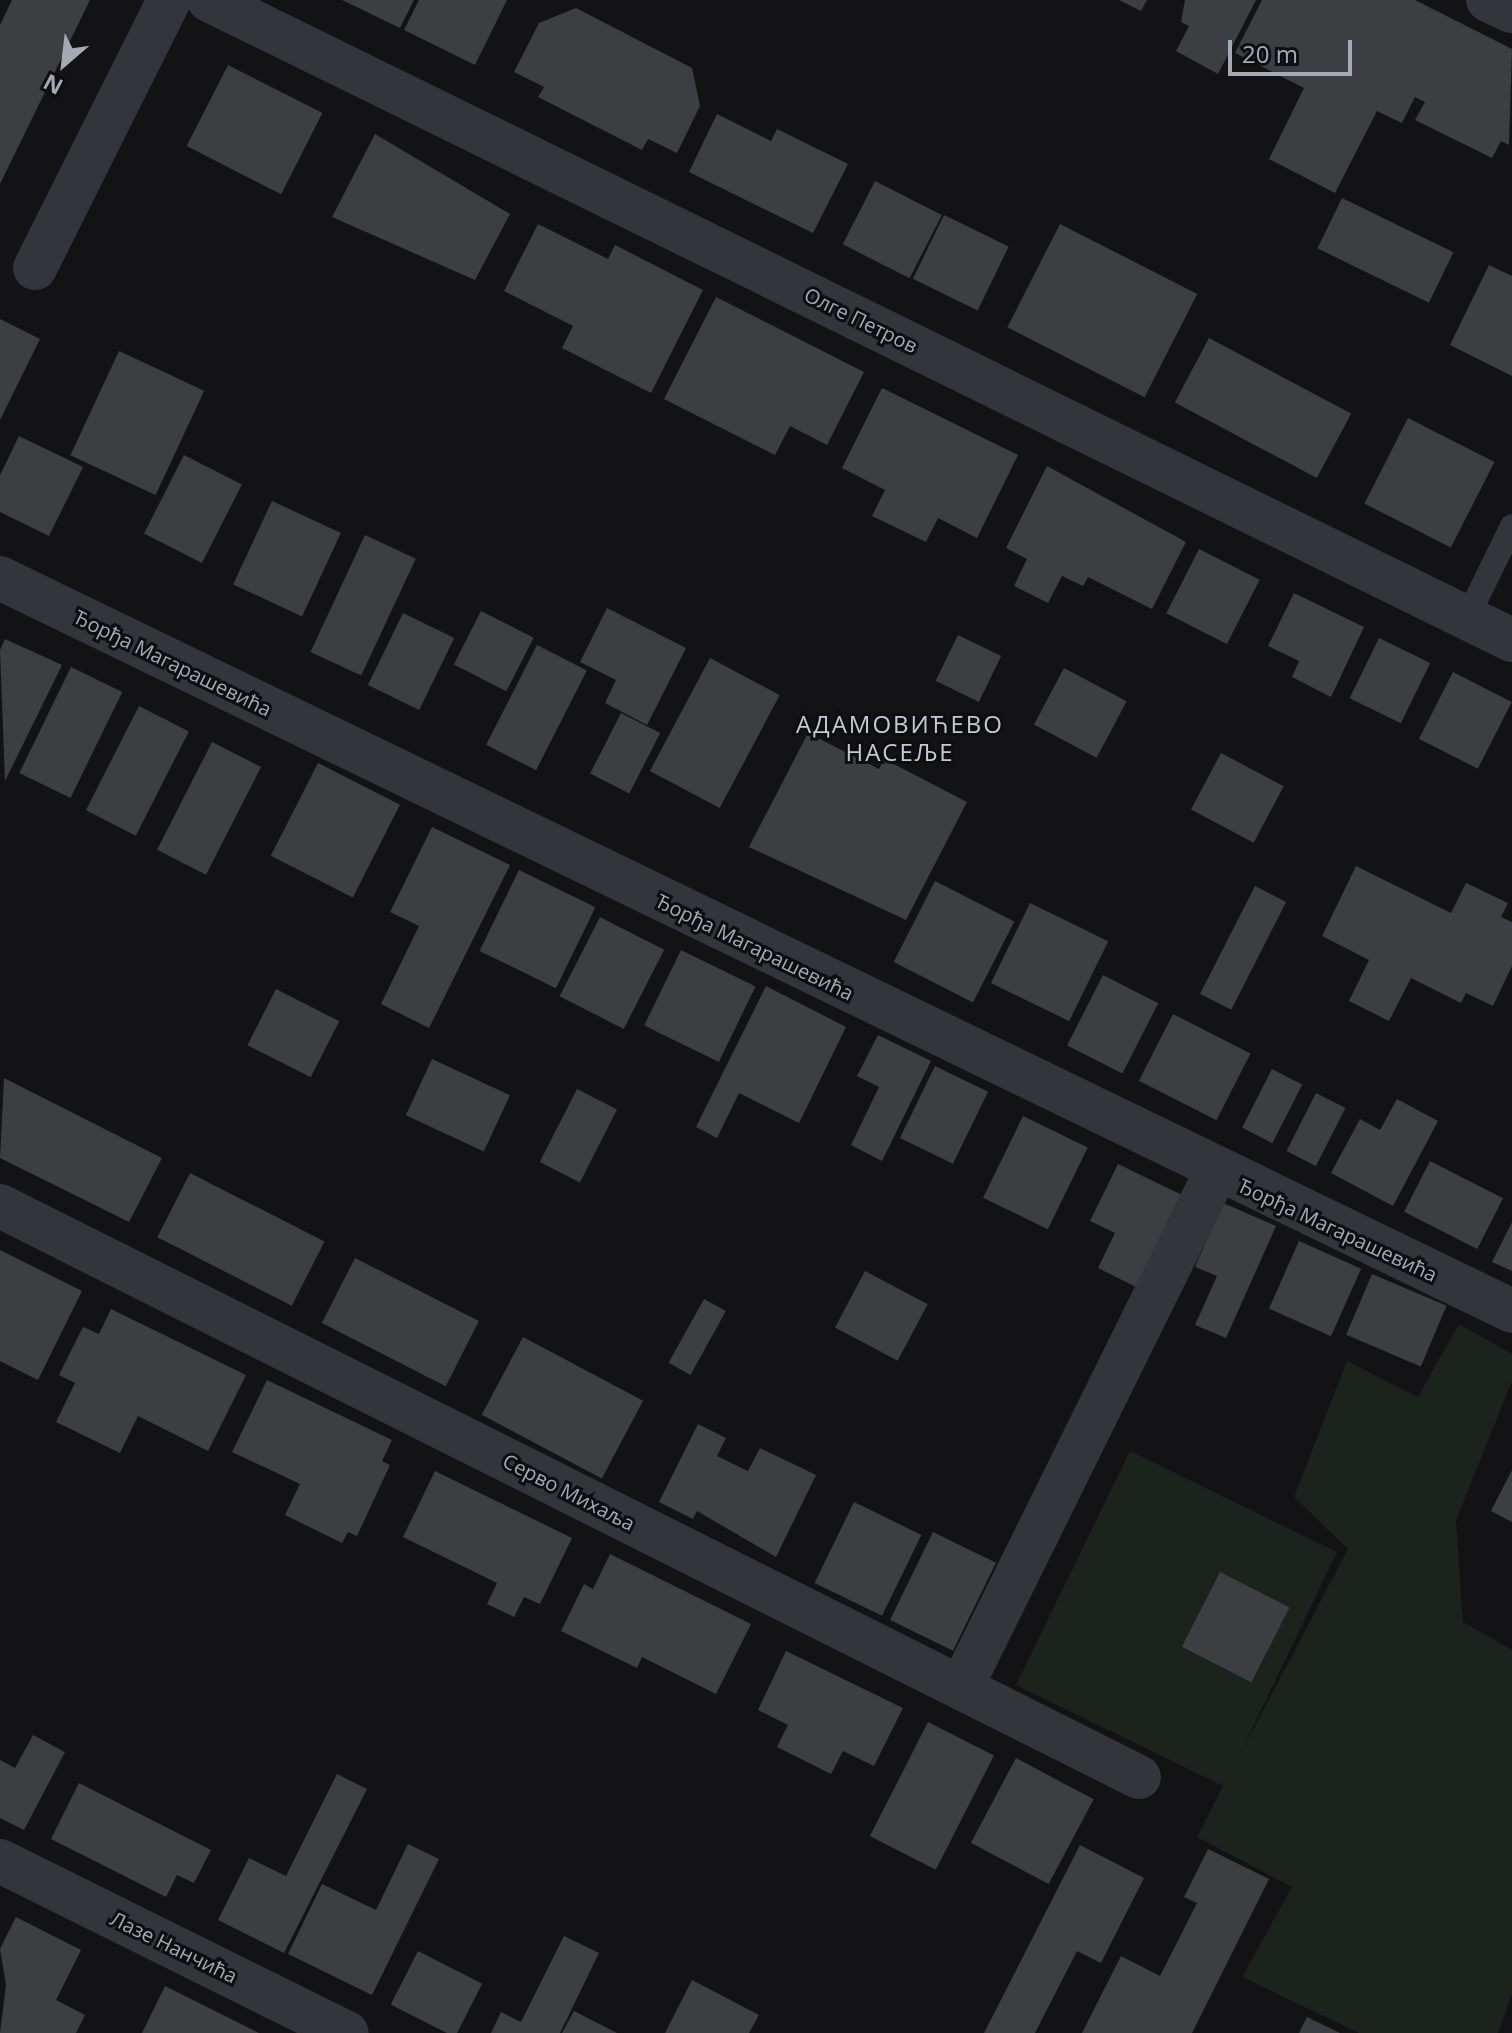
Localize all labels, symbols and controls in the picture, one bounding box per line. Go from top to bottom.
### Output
north arrow [24,24,104,104]
scale bar [1232,24,1356,74]
text: 20 m [1242,37,1298,70]
text: N [38,68,68,103]
street label: Олге Петров [800,282,922,358]
street label: Ђорђа Магарашевића [71,605,275,721]
district label: АДАМОВИЋЕВО НАСЕЉЕ [796,710,1004,766]
street label: Ђорђа Магарашевића [653,889,857,1005]
street label: Ђорђа Магарашевића [1235,1173,1441,1287]
street label: Серво Михаља [499,1448,639,1536]
street label: Лазе Нанчића [107,1906,241,1988]

